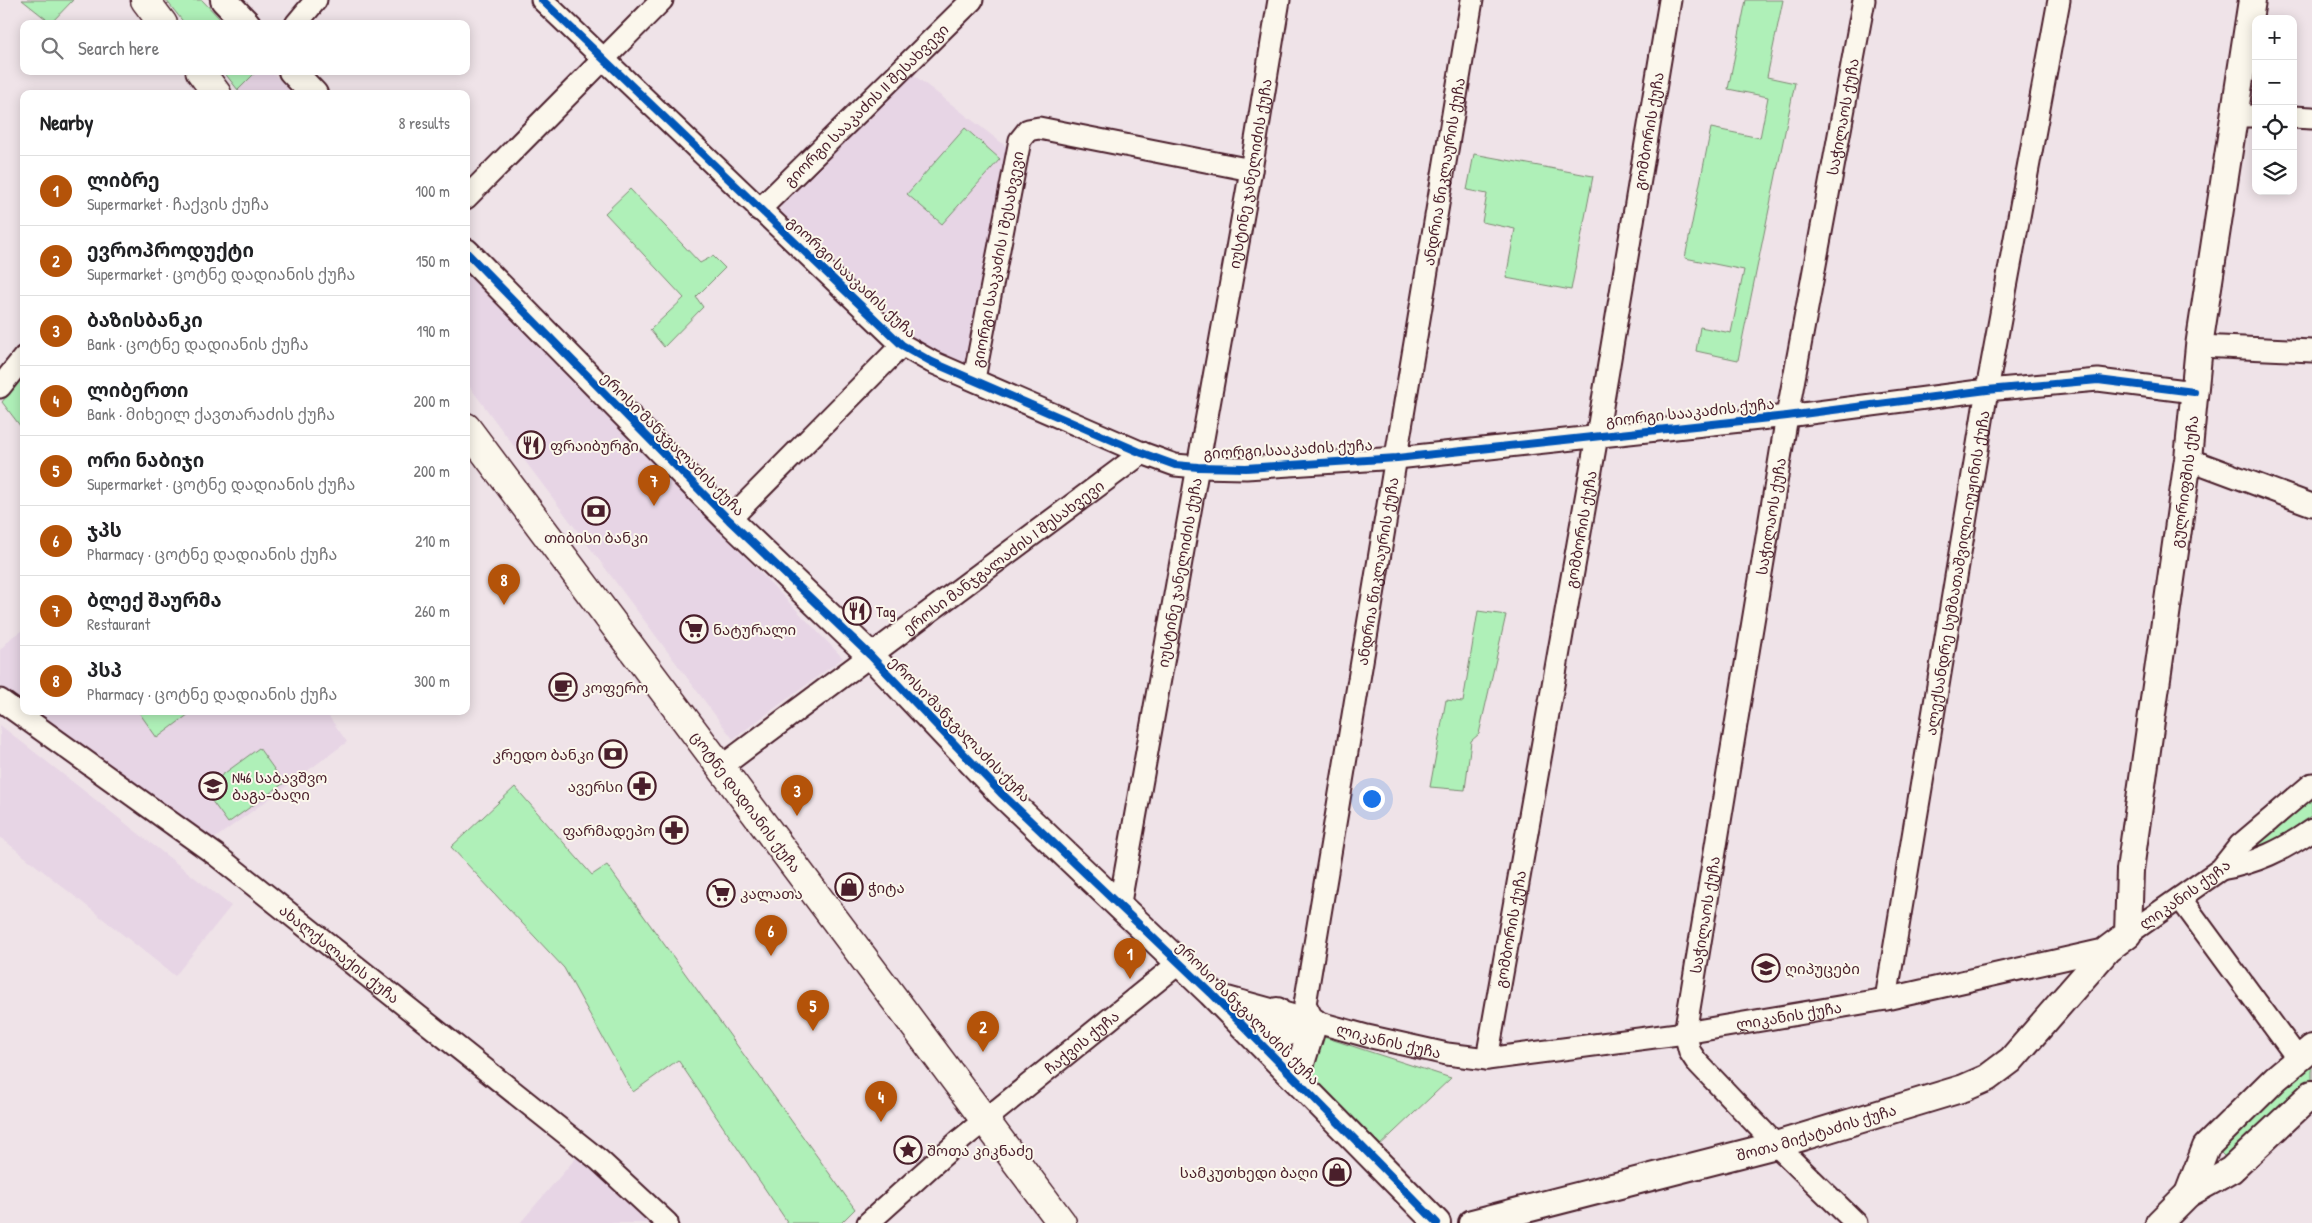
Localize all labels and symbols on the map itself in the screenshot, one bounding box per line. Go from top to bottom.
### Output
street label: გიორგი სააკაძის II შესახვევი [779,19,953,191]
street label: საჭილაოს ქუჩა [1821,56,1864,177]
street label: გომბორის ქუჩა [1628,70,1668,191]
street label: ანდრია წიკლაურის ქუჩა [1417,76,1469,267]
street label: იუსტინე ჯანელიძის ქუჩა [1223,77,1276,270]
street label: გიორგი სააკაძის I შესახვევი [966,149,1028,369]
street label: გიორგი სააკაძის ქუჩა [783,212,921,342]
street label: ეროსი მანჯგალაძის ქუჩა [596,367,750,521]
street label: გიორგი სააკაძის ქუჩა [1605,393,1775,431]
street label: ალექსანდრე სუმბათაშვილი-იუჟინის ქუჩა [1919,409,1994,737]
street label: გულრიფშის ქუჩა [2165,414,2203,549]
restaurant icon: ფრაიბურგი [516,430,546,460]
street label: გიორგი სააკაძის ქუჩა [1203,434,1373,464]
place label: ფრაიბურგი [550,435,639,456]
street label: საჭილაოს ქუჩა [1750,456,1790,576]
pin: 7 [638,465,670,506]
street label: გომბორის ქუჩა [1560,469,1601,590]
street label: ეროსი მანჯგალაძის I შესახვევი [898,475,1108,639]
street label: ანდრია წიკლაურის ქუჩა [1351,475,1403,667]
street label: იუსტინე ჯანელიძის ქუჩა [1152,476,1206,669]
bank icon: თიბისი ბანკი [581,496,611,526]
place label: თიბისი ბანკი [544,527,648,548]
pin: 8 [488,564,520,605]
restaurant icon: Tag [842,596,872,626]
place label: Tag [876,601,896,622]
supermarket icon: ნატურალი [679,614,709,644]
place label: ნატურალი [713,619,796,640]
street label: ეროსი მანჯგალაძის ქუჩა [884,651,1036,807]
cafe icon: კოფერო [548,672,578,702]
place label: კოფერო [582,677,648,698]
street label: ცოტნე დადიანის ქუჩა [687,727,806,877]
bank icon: კრედო ბანკი [598,739,628,769]
place label: კრედო ბანკი [493,744,594,765]
place label: N46 საბავშვო ბაგა-ბაღი [232,767,327,805]
school or university icon: N46 საბავშვო ბაგა-ბაღი [198,771,228,801]
pharmacy icon: ავერსი [627,771,657,801]
pin: 3 [781,775,813,816]
place label: ავერსი [568,776,623,797]
your location [1359,786,1385,812]
pharmacy icon: ფარმადეპო [659,815,689,845]
place label: ფარმადეპო [562,820,655,841]
street label: საჭილაოს ქუჩა [1684,855,1725,975]
street label: ლიკანის ქუჩა [2135,855,2235,934]
street label: გომბორის ქუჩა [1489,868,1531,990]
shop icon: ჭიტა [834,872,864,902]
place label: ჭიტა [868,877,905,898]
supermarket icon: კალათა [706,878,736,908]
place label: კალათა [740,883,803,904]
street label: ახალქალაქის ქუჩა [275,899,404,1008]
pin: 6 [755,915,787,956]
street label: ეროსი მანჯგალაძის ქუჩა [1171,936,1325,1090]
pin: 1 [1114,938,1146,979]
school or university icon: ღიპუცები [1751,953,1781,983]
place label: ღიპუცები [1785,958,1860,979]
pin: 5 [797,990,829,1031]
street label: ლიკანის ქუჩა [1734,996,1843,1035]
street label: ჩაქვის ქუჩა [1040,1005,1123,1079]
pin: 2 [967,1011,999,1052]
street label: ლიკანის ქუჩა [1334,1018,1443,1063]
pin: 4 [865,1081,897,1122]
street label: შოთა მიქატაძის ქუჩა [1734,1099,1899,1165]
place icon: შოთა კიკნაძე [893,1135,923,1165]
place label: შოთა კიკნაძე [927,1140,1034,1161]
shop icon: სამკუთხედი ბაღი [1322,1157,1352,1187]
place label: სამკუთხედი ბაღი [1180,1162,1318,1183]

